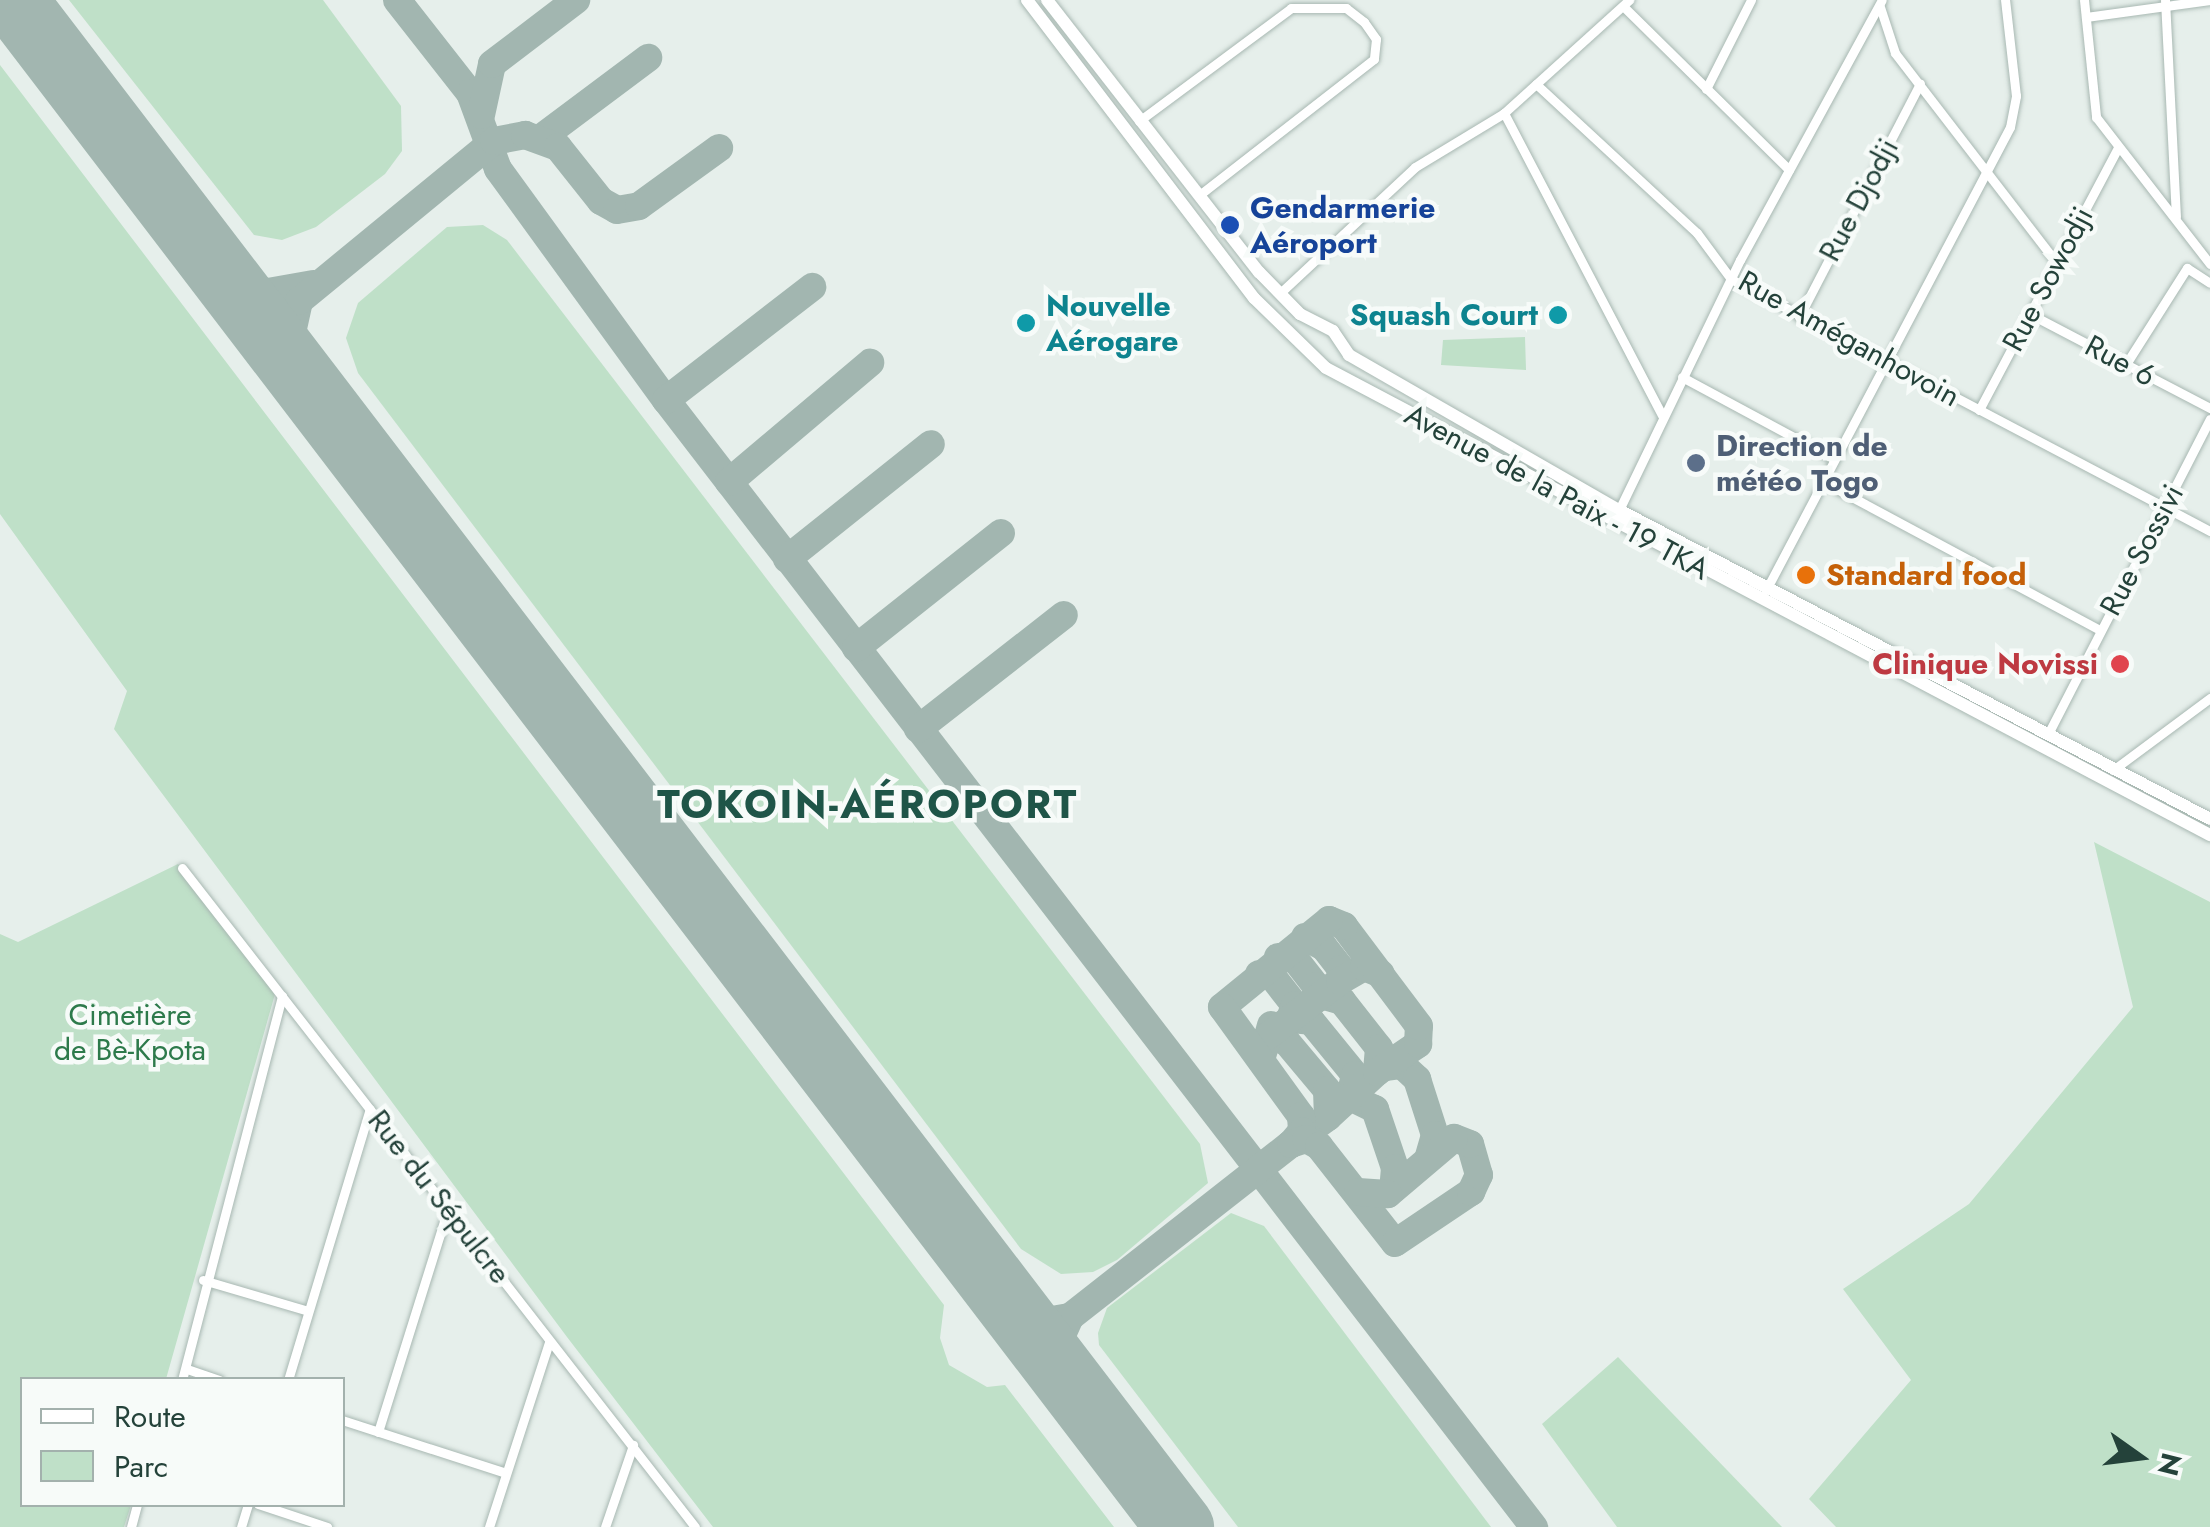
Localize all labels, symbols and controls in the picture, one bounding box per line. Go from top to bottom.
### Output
street label: Rue Djodji [1812,133,1906,267]
place label: Gendarmerie Aéroport [1250,190,1435,260]
street label: Rue Sowodji [1995,201,2101,357]
marker: Gendarmerie Aéroport [1219,214,1241,236]
street label: Rue Améganhovoin [1732,263,1966,415]
place label: Nouvelle Aérogare [1046,288,1178,358]
place label: Squash Court [1350,297,1538,333]
marker: Squash Court [1547,304,1569,326]
marker: Nouvelle Aérogare [1015,312,1037,334]
street label: Rue 6 [2079,328,2161,394]
street label: Avenue de la Paix - 19 TKA [1399,396,1715,588]
place label: Direction de météo Togo [1716,428,1888,498]
marker: Direction de météo Togo [1685,452,1707,474]
street label: Rue Sossivi [2093,479,2191,621]
place label: Standard food [1826,557,2026,593]
marker: Standard food [1795,564,1817,586]
place label: Clinique Novissi [1872,646,2098,682]
marker: Clinique Novissi [2107,651,2133,677]
district label: TOKOIN-AÉROPORT [657,780,1079,828]
park label: Cimetière de Bè-Kpota [54,997,206,1068]
street label: Rue du Sépulcre [360,1103,518,1291]
legend [20,1377,345,1507]
text: Route [114,1395,186,1438]
north arrow [2090,1407,2190,1507]
text: Parc [114,1445,168,1488]
text: N [2147,1449,2192,1480]

